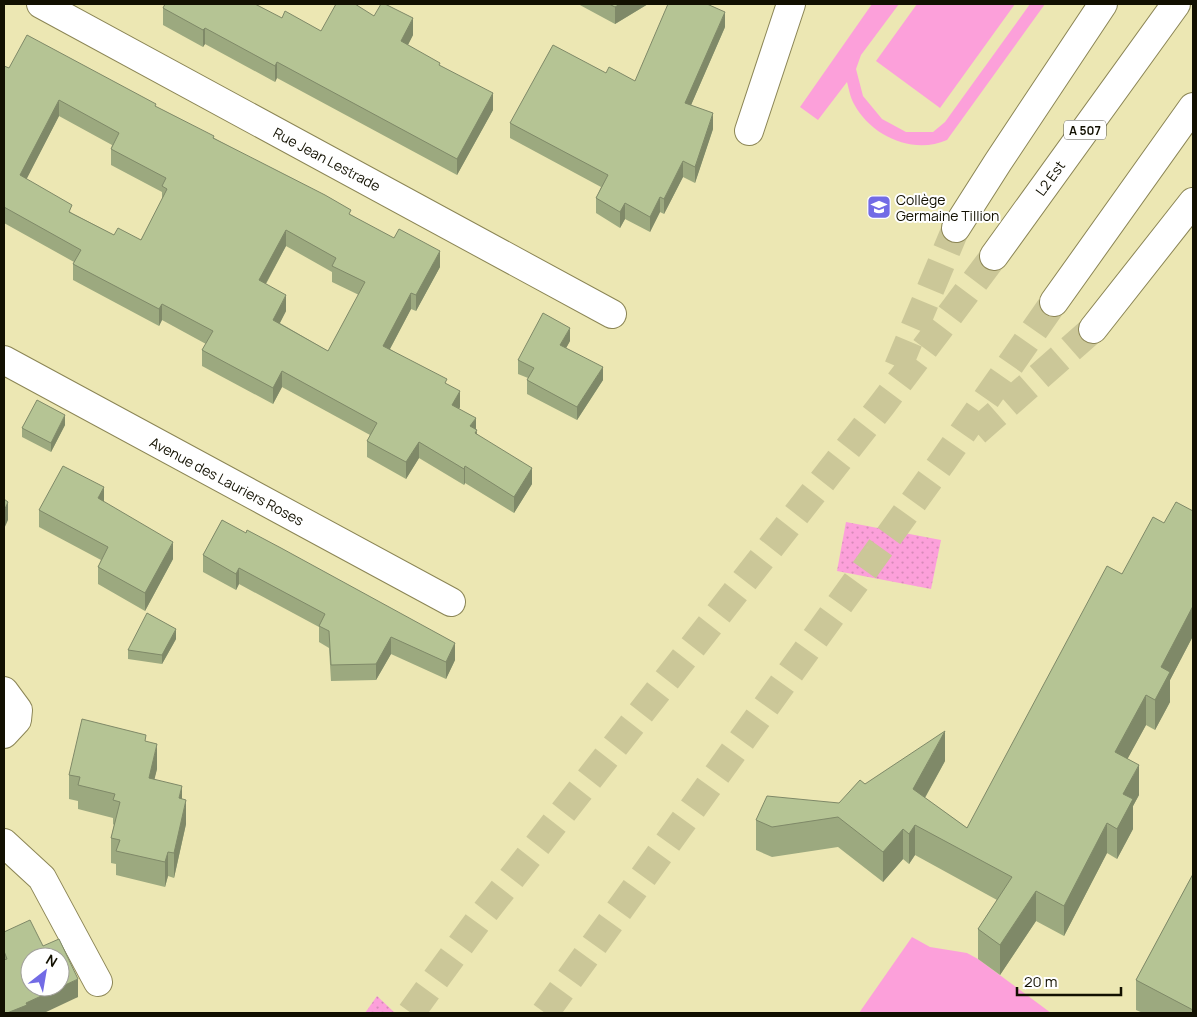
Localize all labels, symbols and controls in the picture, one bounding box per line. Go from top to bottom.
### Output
road number: A 507 [1064,120,1106,140]
street label: Rue Jean Lestrade [270,123,384,195]
street label: L2 Est [1031,156,1069,199]
place label: Collège Germaine Tillion [896,190,999,225]
school or university icon: Collège Germaine Tillion [866,194,892,220]
street label: Avenue des Lauriers Roses [147,432,307,530]
north arrow [20,947,70,997]
text: N [43,950,61,971]
scale bar [1017,964,1121,996]
text: 20 m [1024,971,1057,992]

